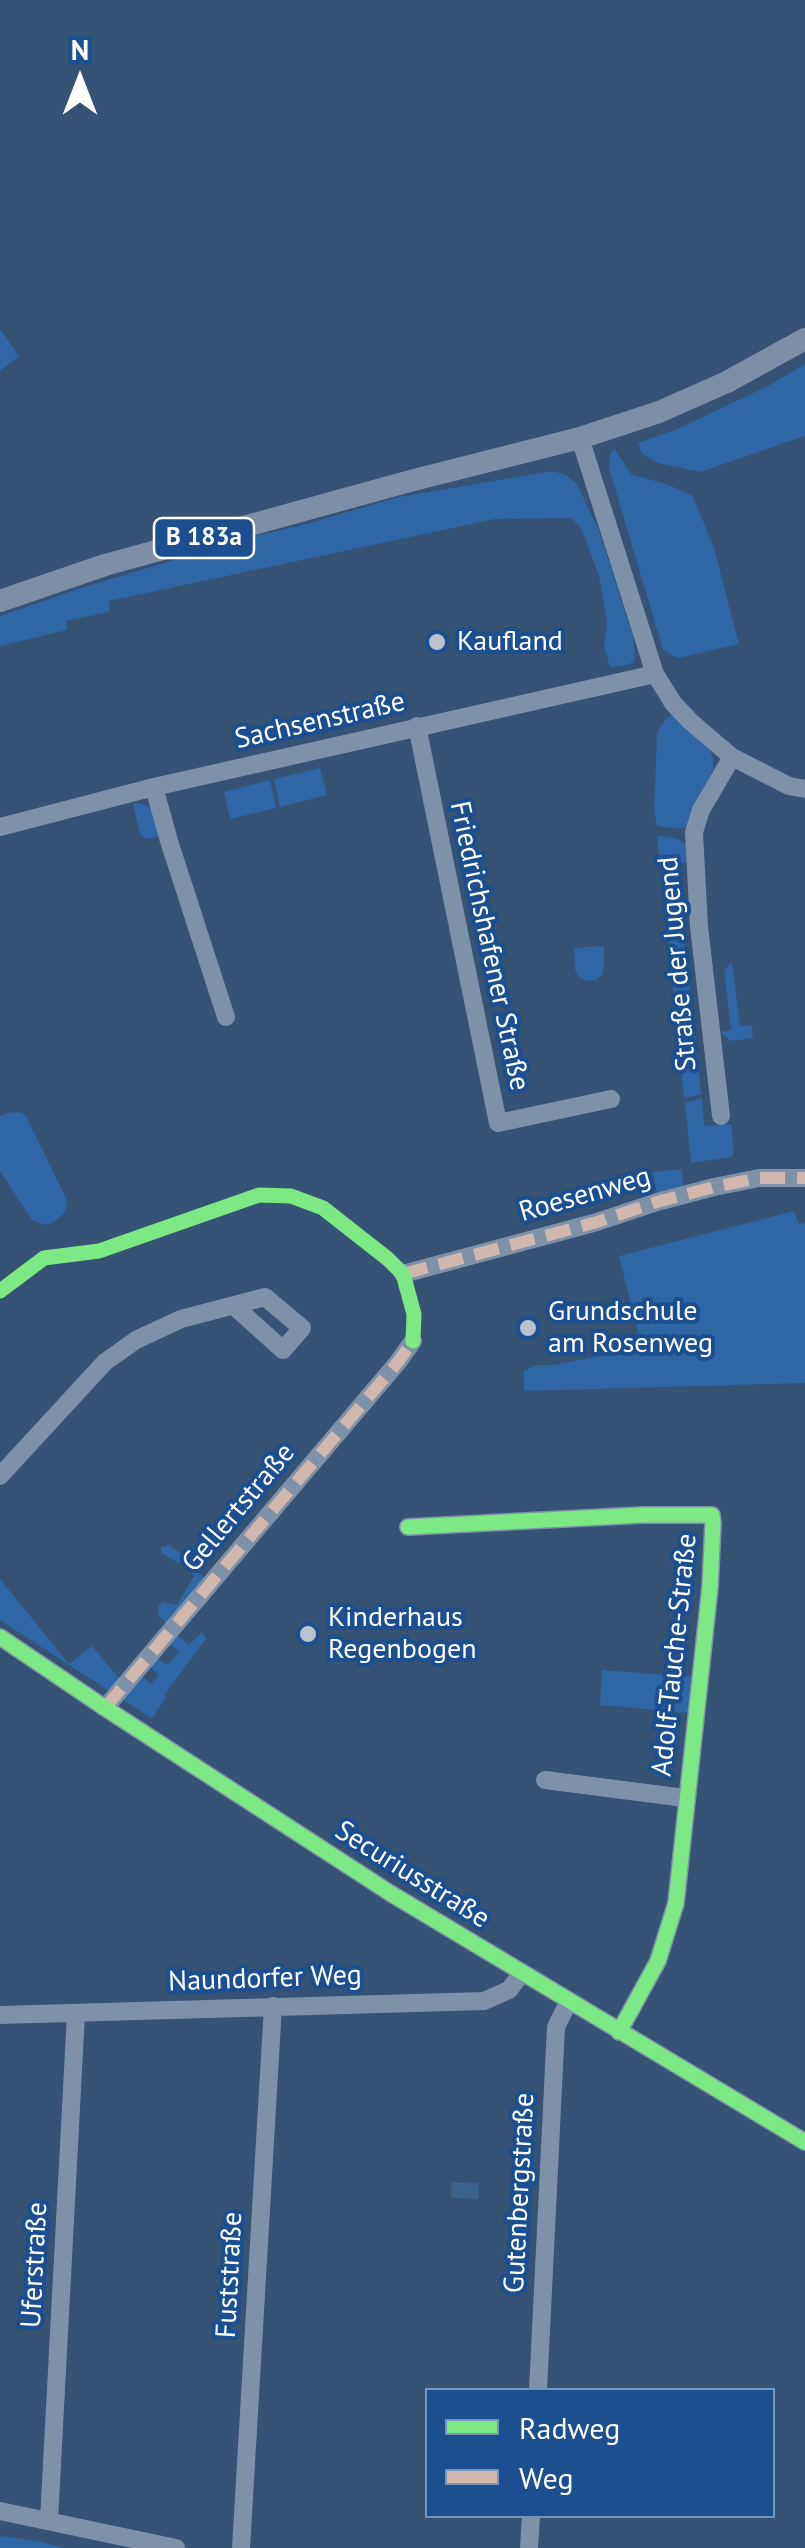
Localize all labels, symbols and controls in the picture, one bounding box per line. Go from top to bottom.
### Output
north arrow [30,30,130,130]
text: N [71,31,89,68]
road number: B 183a [154,518,254,558]
place label: Kaufland [457,625,563,659]
marker: Kaufland [426,631,448,653]
street label: Sachsenstraße [232,685,408,757]
street label: Friedrichshafener Straße [442,798,536,1094]
street label: Straße der Jugend [652,855,704,1073]
street label: Roesenweg [515,1160,655,1230]
place label: Grundschule am Rosenweg [548,1295,713,1361]
marker: Grundschule am Rosenweg [517,1317,539,1339]
street label: Gellertstraße [176,1437,302,1579]
street label: Adolf-Tauche-Straße [646,1532,704,1778]
place label: Kinderhaus Regenbogen [328,1601,477,1667]
marker: Kinderhaus Regenbogen [297,1623,319,1645]
street label: Securiusstraße [329,1814,495,1936]
street label: Naundorfer Weg [168,1959,362,1999]
street label: Gutenbergstraße [498,2092,542,2294]
street label: Uferstraße [15,2201,55,2329]
street label: Fuststraße [210,2211,250,2339]
legend [425,2388,775,2518]
text: Radweg [519,2408,620,2447]
text: Weg [519,2458,574,2497]

